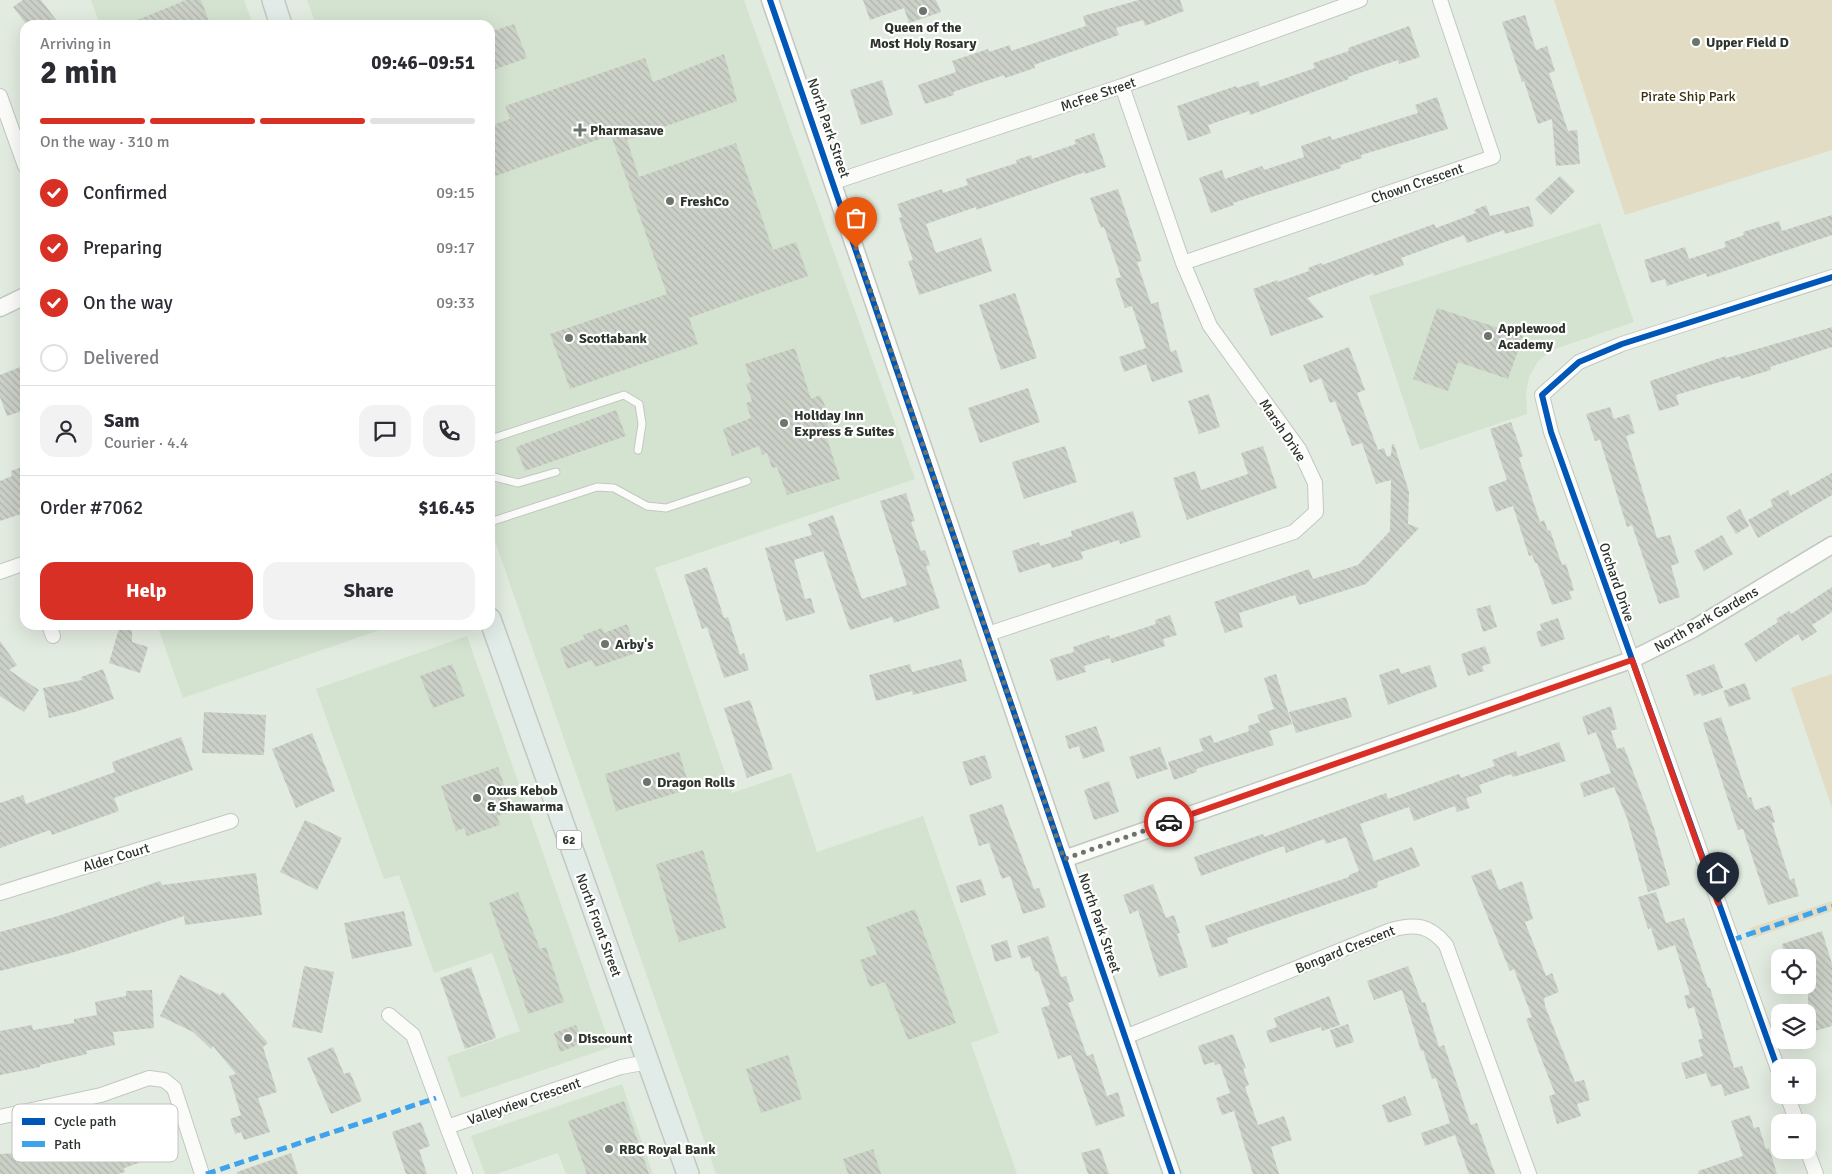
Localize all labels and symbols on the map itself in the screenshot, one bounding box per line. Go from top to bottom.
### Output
marker: Queen of the Most Holy Rosary [917,5,929,17]
place label: Queen of the Most Holy Rosary [870,19,976,52]
place label: Upper Field D [1706,34,1789,51]
marker: Upper Field D [1690,36,1702,48]
street label: McFee Street [1058,74,1138,115]
street label: North Park Street [804,76,854,180]
park label: Pirate Ship Park [1640,88,1736,105]
place label: Pharmasave [590,122,664,139]
marker: Pharmasave [574,124,586,136]
street label: Chown Crescent [1369,160,1466,207]
place label: FreshCo [680,193,729,210]
marker: FreshCo [664,195,676,207]
pin [835,197,877,248]
place label: Applewood Academy [1498,320,1566,353]
place label: Scotiabank [579,330,648,347]
marker: Applewood Academy [1482,330,1494,342]
marker: Scotiabank [563,332,575,344]
street label: Marsh Drive [1255,396,1310,465]
place label: Holiday Inn Express & Suites [794,407,894,440]
marker: Holiday Inn Express & Suites [778,417,790,429]
street label: Orchard Drive [1595,541,1638,624]
street label: North Park Gardens [1651,583,1761,656]
place label: Arby's [615,636,653,653]
marker: Arby's [599,638,611,650]
place label: Dragon Rolls [657,774,735,791]
marker: Dragon Rolls [641,776,653,788]
place label: Oxus Kebob & Shawarma [487,782,564,815]
marker: Oxus Kebob & Shawarma [471,792,483,804]
courier [1144,797,1194,847]
road number: 62 [556,830,582,850]
street label: Alder Court [81,839,152,876]
pin [1697,852,1739,903]
street label: North Front Street [572,871,625,979]
street label: North Park Street [1075,871,1125,975]
street label: Bongard Crescent [1293,922,1398,977]
place label: Discount [578,1030,633,1047]
marker: Discount [562,1032,574,1044]
street label: Valleyview Crescent [465,1074,583,1129]
legend [12,1104,178,1162]
text: Cycle path [54,1113,116,1130]
text: Path [54,1136,81,1153]
place label: RBC Royal Bank [619,1141,716,1158]
marker: RBC Royal Bank [603,1143,615,1155]

